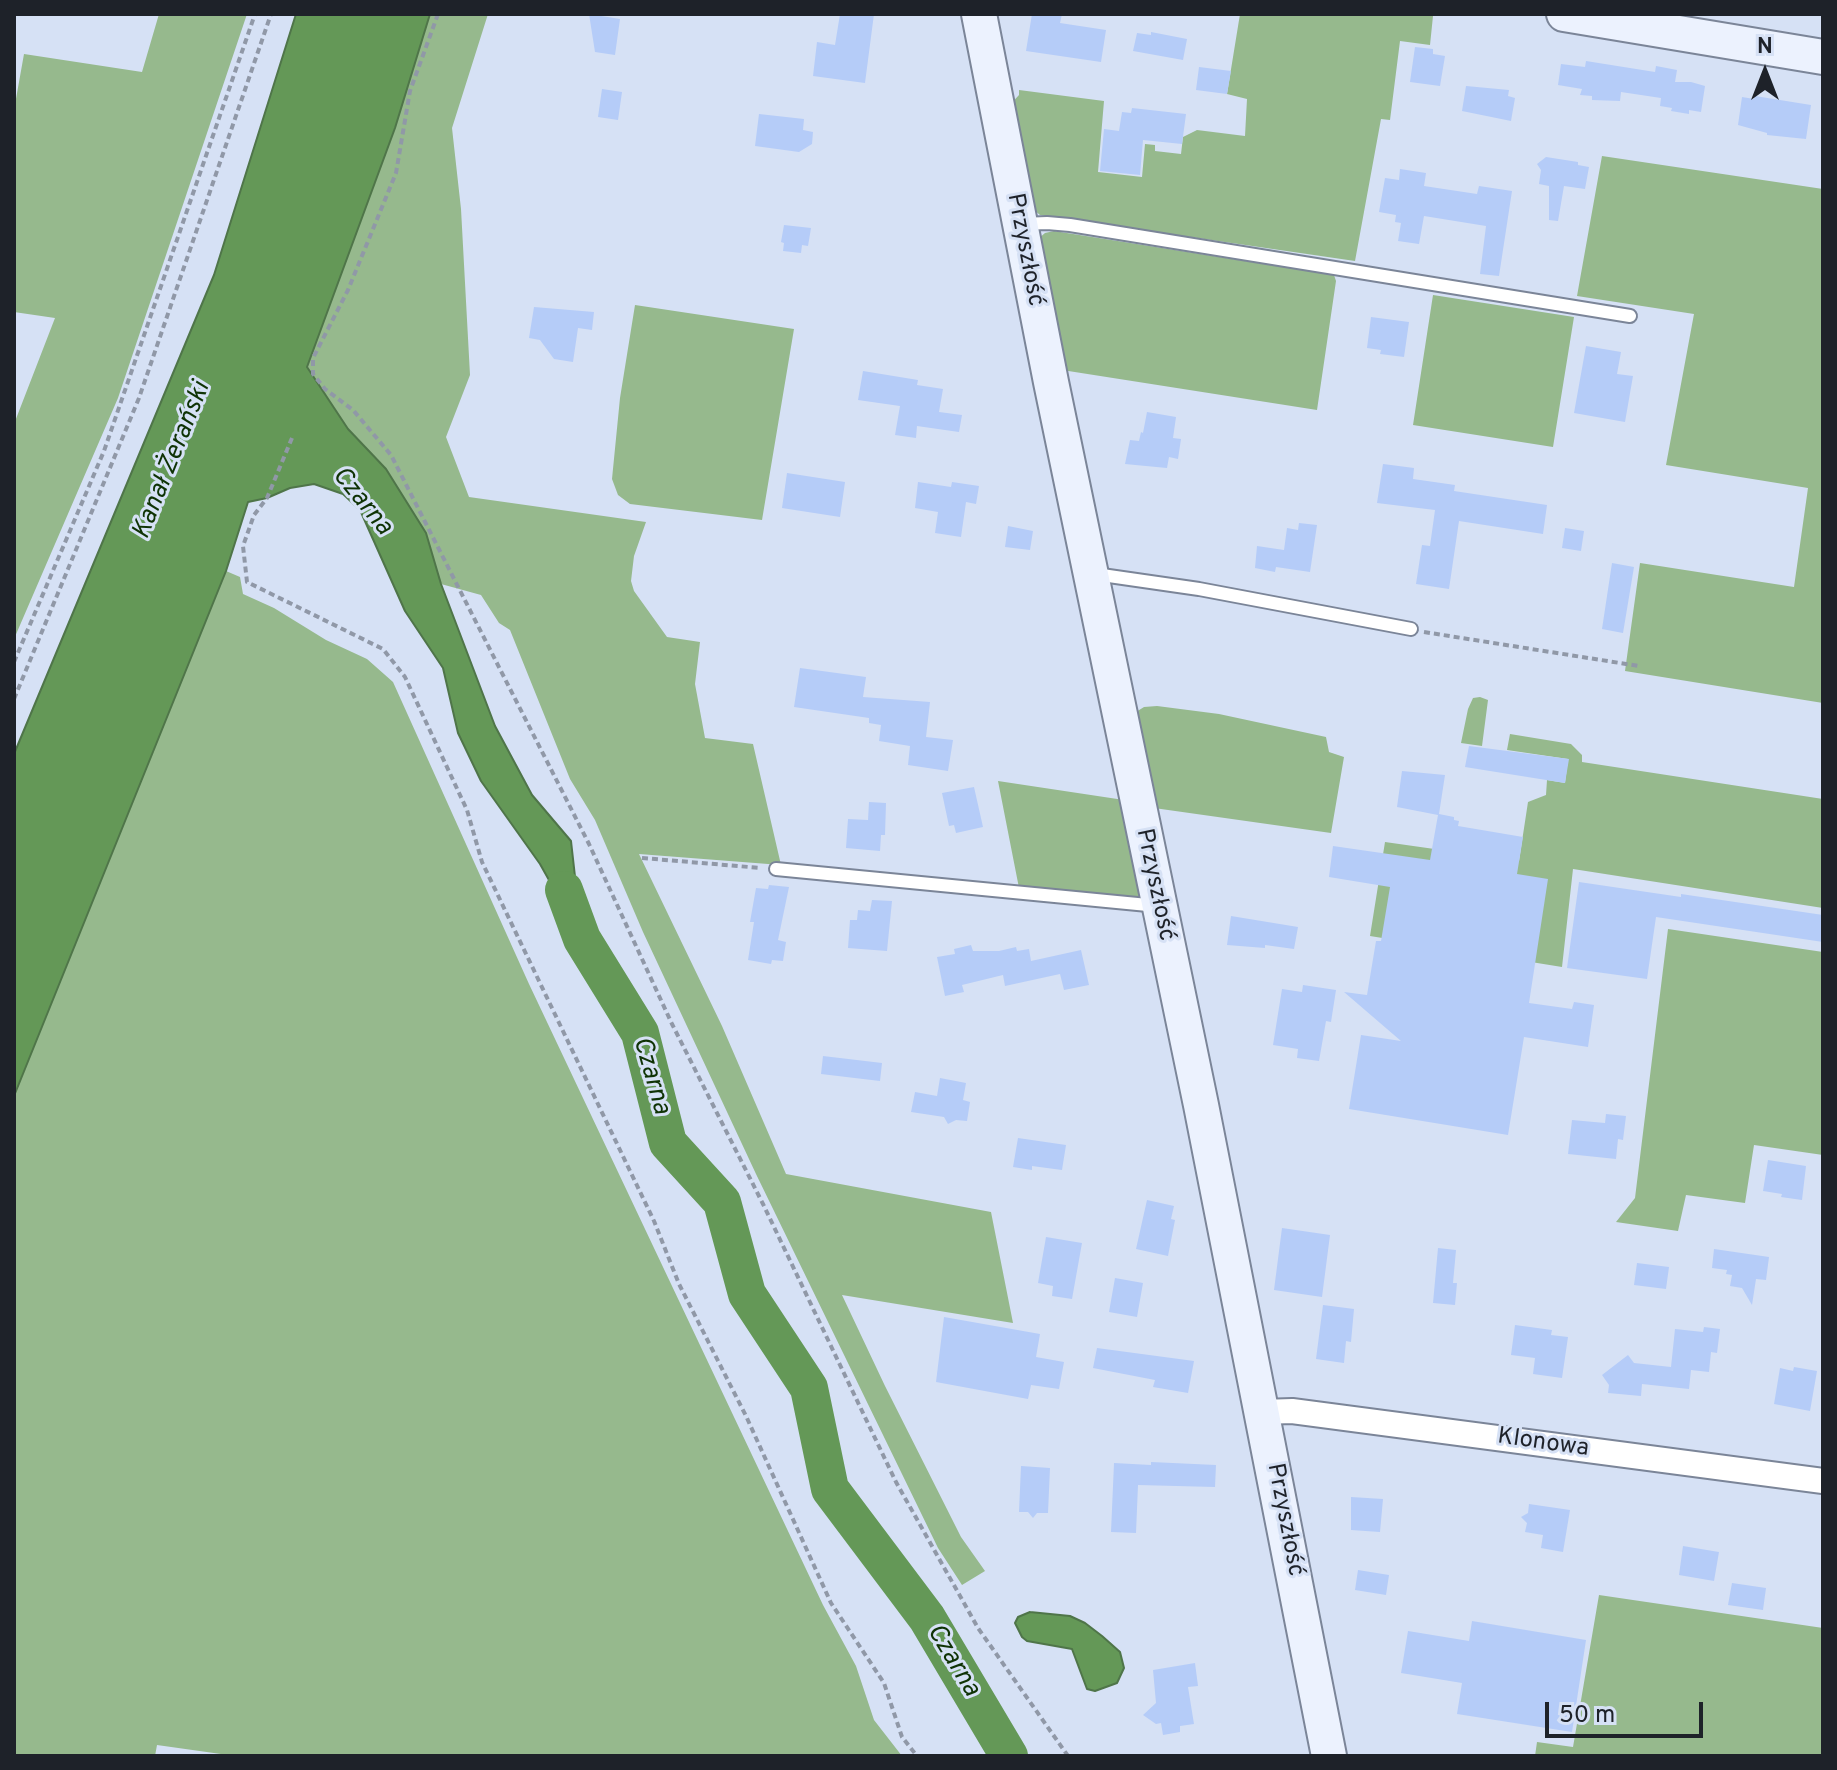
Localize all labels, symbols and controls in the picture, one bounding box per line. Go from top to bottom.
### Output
north arrow [1725,32,1805,112]
text: N [1757,34,1773,61]
street label: Przyszłość [999,191,1049,309]
water label: Kanał Żerański [127,378,219,544]
water label: Czarna [324,461,398,543]
street label: Przyszłość [1128,826,1180,944]
water label: Czarna [624,1034,676,1118]
street label: Klonowa [1495,1423,1591,1465]
street label: Przyszłość [1259,1461,1309,1579]
water label: Czarna [918,1619,986,1703]
scale bar [1549,1686,1707,1736]
text: 50 m [1559,1701,1615,1731]

